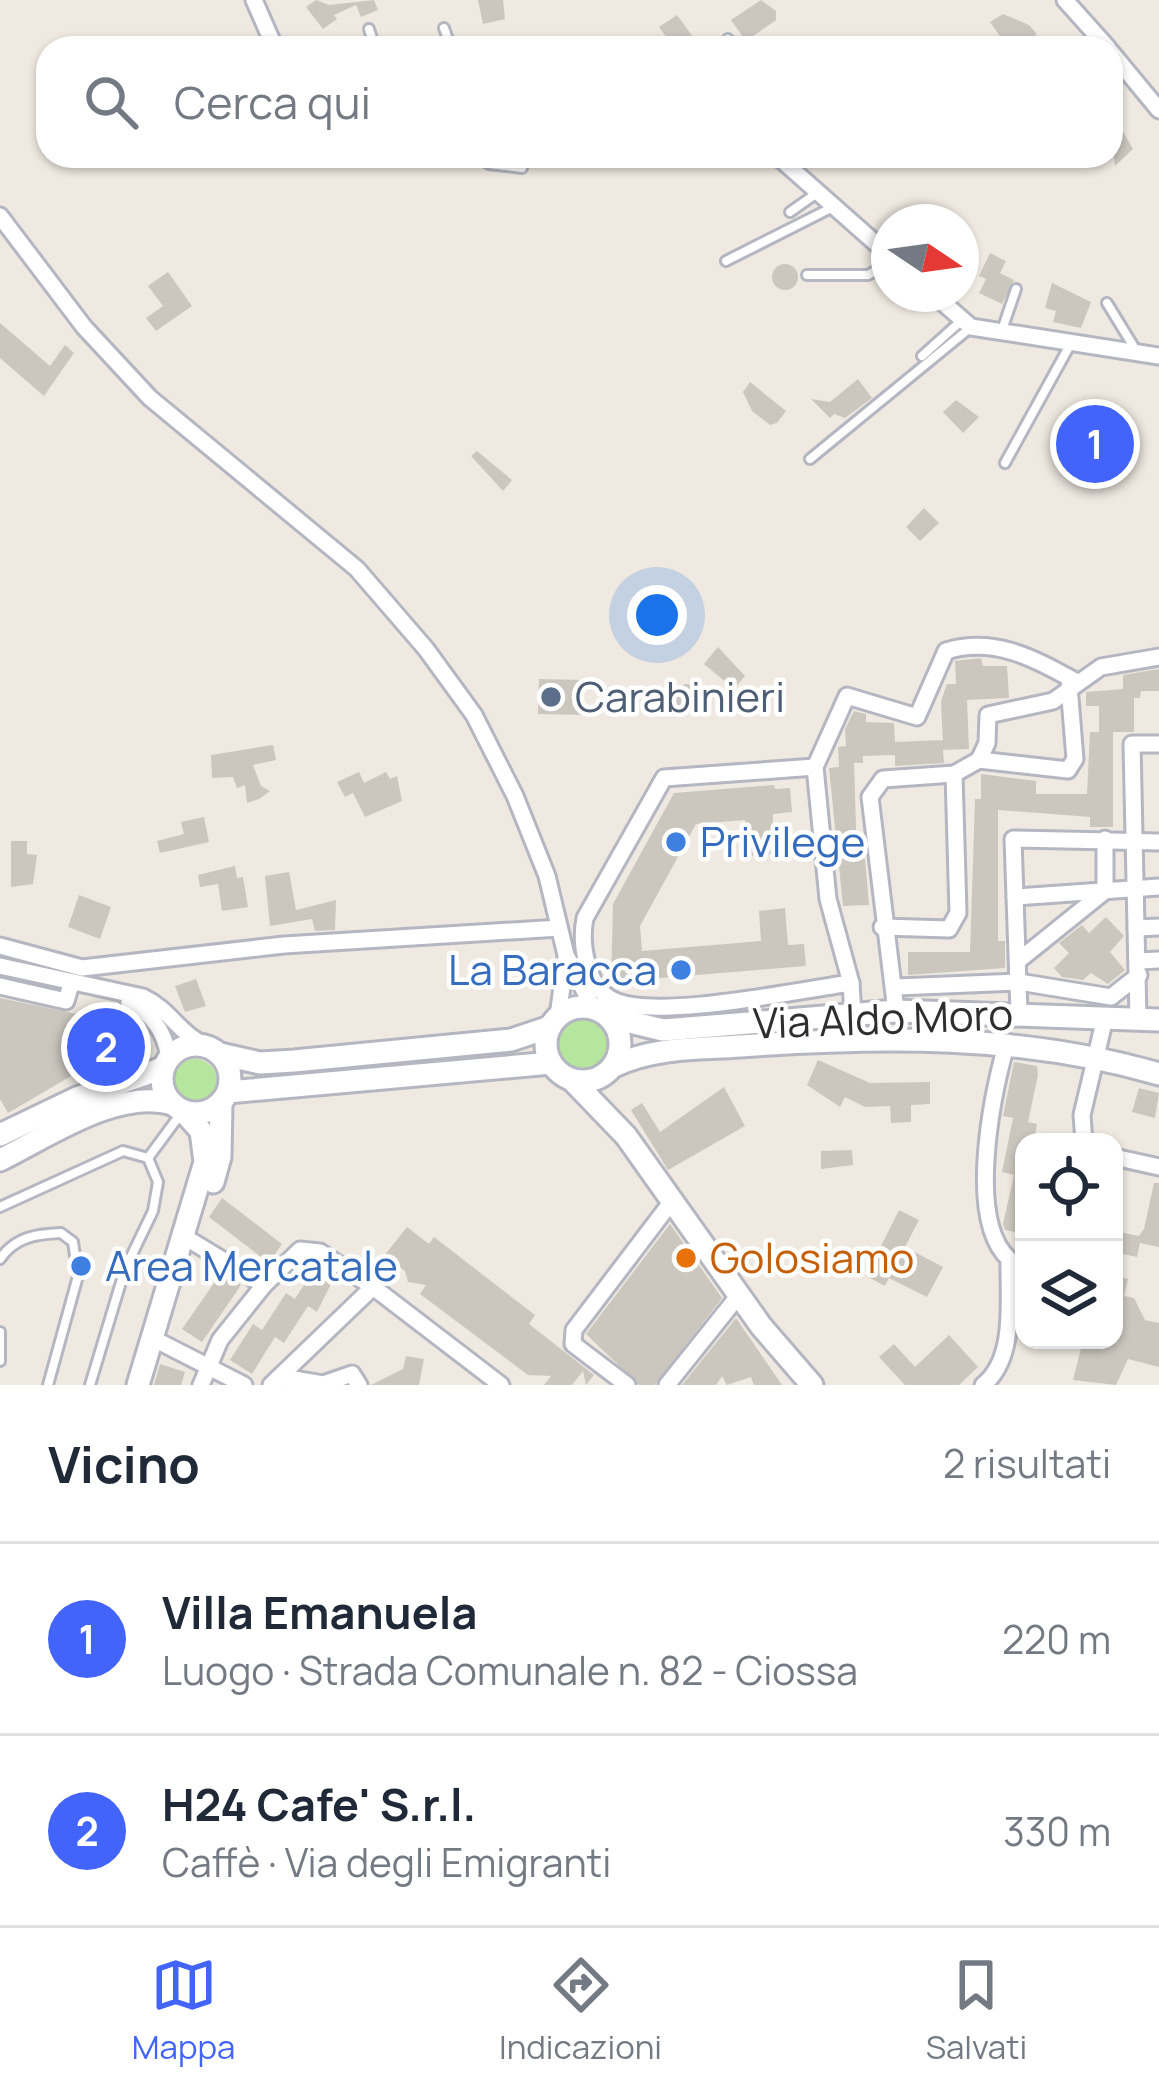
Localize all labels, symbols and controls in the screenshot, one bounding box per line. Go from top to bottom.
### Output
search box [36,36,1123,168]
icon: search [78,69,144,135]
text: Cerca qui [174,71,371,133]
north arrow [871,204,979,312]
pin: 1 [1056,399,1134,489]
your location [627,585,687,645]
place label: Carabinieri [575,667,785,725]
marker: Carabinieri [538,684,564,710]
place label: Privilege [700,812,865,870]
marker: Privilege [663,829,689,855]
place label: La Baracca [448,940,657,998]
marker: La Baracca [668,957,694,983]
street label: Via Aldo Moro [752,984,1014,1052]
pin: 2 [67,1002,145,1092]
map controls [1015,1133,1123,1349]
button: locate [1015,1133,1123,1241]
place label: Golosiamo [710,1228,914,1286]
place label: Area Mercatale [105,1236,398,1294]
button: layers [1015,1241,1123,1349]
marker: Golosiamo [673,1245,699,1271]
marker: Area Mercatale [68,1253,94,1279]
text: Vicino [48,1429,200,1498]
text: 2 risultati [943,1436,1111,1490]
text: Villa Emanuela [162,1581,477,1643]
text: 1 [78,1612,96,1666]
text: 220 m [1002,1612,1111,1666]
text: Luogo · Strada Comunale n. 82 - Ciossa [162,1643,858,1697]
text: H24 Cafe' S.r.l. [162,1773,476,1835]
text: 2 [75,1804,99,1858]
text: 330 m [1003,1804,1111,1858]
text: Caffè · Via degli Emigranti [162,1835,611,1889]
tab: Mappa [132,1952,235,2069]
tab: Indicazioni [499,1952,662,2069]
tab: Salvati [926,1952,1027,2069]

